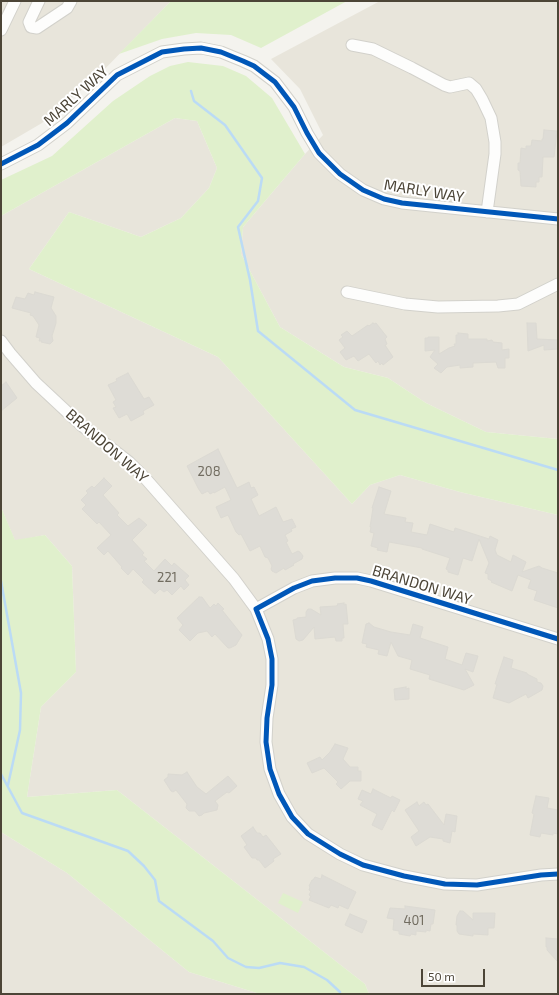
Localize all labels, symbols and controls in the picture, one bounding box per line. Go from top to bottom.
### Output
street label: MARLY WAY [40,62,112,130]
street label: MARLY WAY [383,176,465,206]
street label: BRANDON WAY [62,405,152,487]
house number: 208 [197,464,221,480]
street label: BRANDON WAY [370,561,474,609]
house number: 221 [157,570,177,586]
house number: 401 [403,913,425,929]
scale bar [423,961,487,987]
text: 50 m [428,969,455,983]

